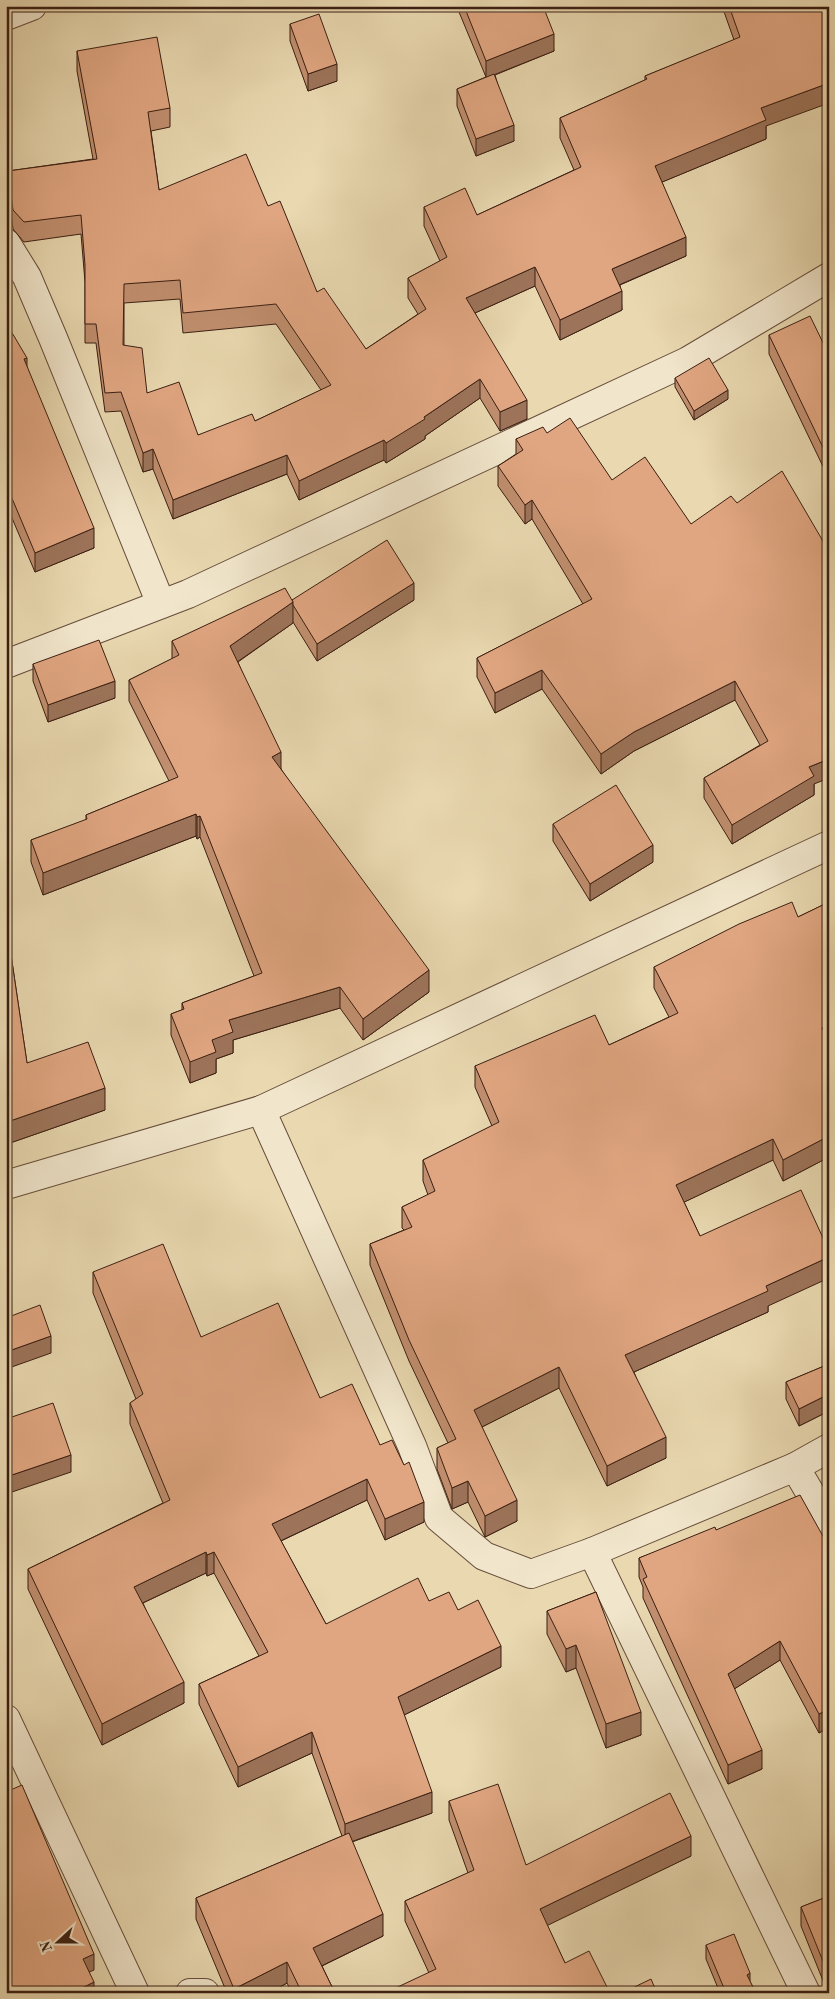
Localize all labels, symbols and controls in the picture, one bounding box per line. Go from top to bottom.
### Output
north arrow [32,1916,82,1966]
text: N [38,1939,55,1954]

